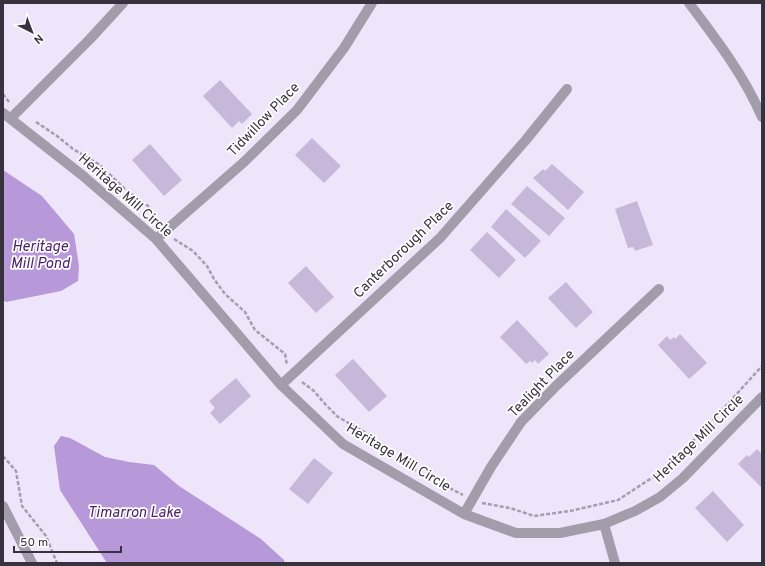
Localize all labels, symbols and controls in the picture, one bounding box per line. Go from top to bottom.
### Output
north arrow [12,12,52,52]
text: N [30,31,46,47]
street label: Tidwillow Place [224,80,304,160]
street label: Heritage Mill Circle [74,151,176,241]
street label: Canterborough Place [350,198,458,302]
water label: Heritage Mill Pond [10,238,70,274]
street label: Tealight Place [505,347,579,421]
street label: Heritage Mill Circle [650,392,748,486]
street label: Heritage Mill Circle [343,420,453,496]
water label: Timarron Lake [87,504,181,523]
scale bar [14,528,121,554]
text: 50 m [20,535,48,551]

